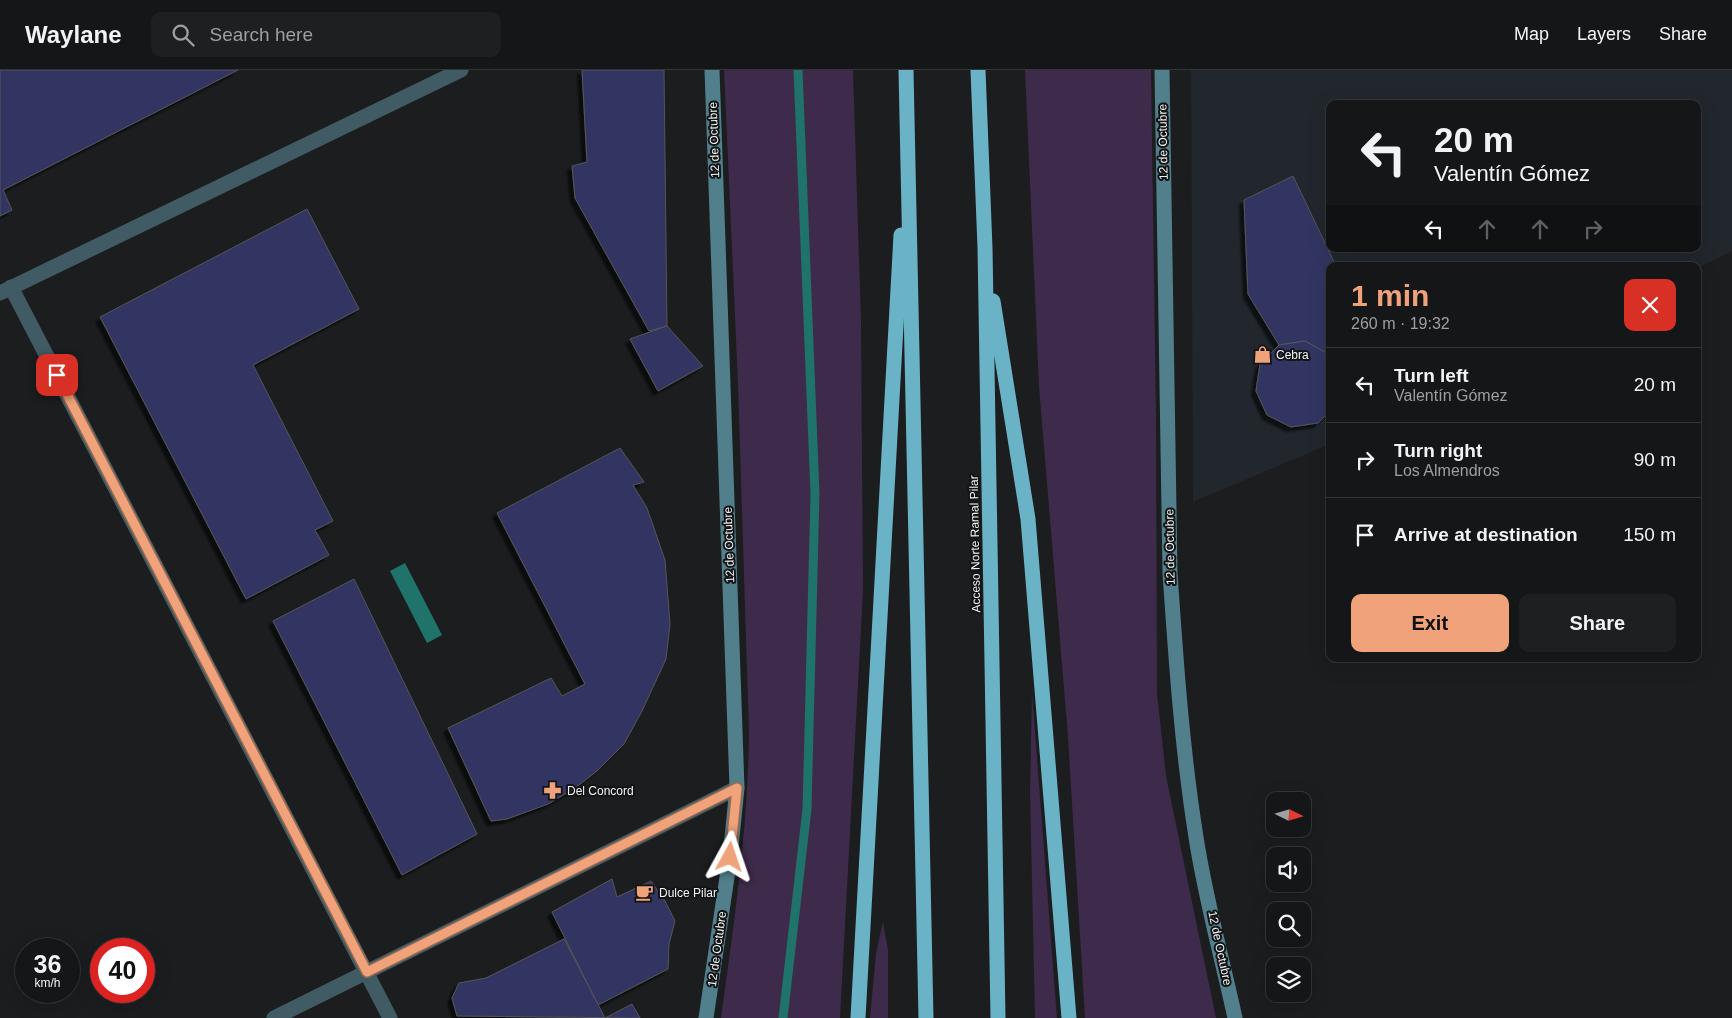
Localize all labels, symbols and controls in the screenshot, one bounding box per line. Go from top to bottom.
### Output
search box [151,12,501,57]
text: Waylane [25,21,121,48]
icon: search [169,21,197,49]
text: Search here [209,24,313,45]
text: Map [1514,24,1549,44]
text: Layers [1577,24,1631,44]
text: Share [1659,24,1707,44]
street label: 12 de Octubre [706,101,722,178]
street label: 12 de Octubre [1155,104,1171,180]
icon: left [1351,120,1416,185]
text: 20 m [1434,120,1514,159]
text: Valentín Gómez [1434,161,1590,186]
icon: left [1420,215,1448,243]
icon: ahead [1473,215,1501,243]
icon: ahead [1526,215,1554,243]
icon: right [1579,215,1607,243]
text: 1 min [1351,279,1429,312]
button: close [1624,279,1676,331]
text: 260 m · 19:32 [1351,315,1450,332]
shop icon: Cebra [1252,345,1272,365]
place label: Cebra [1276,348,1309,362]
pin [36,354,78,396]
icon: arrive [43,361,71,389]
text: Turn left [1394,365,1469,386]
icon: left [1351,371,1379,399]
text: 20 m [1634,374,1676,395]
text: Valentín Gómez [1394,387,1508,404]
text: Turn right [1394,440,1482,461]
icon: right [1351,446,1379,474]
text: 90 m [1634,449,1676,470]
text: Los Almendros [1394,462,1500,479]
street label: Acceso Norte Ramal Pilar [967,475,983,613]
street label: 12 de Octubre [721,506,737,583]
street label: 12 de Octubre [1162,509,1178,585]
icon: arrive [1351,521,1379,549]
text: Arrive at destination [1394,524,1578,545]
text: 150 m [1623,524,1676,545]
button: Exit [1351,594,1509,652]
button: Share [1519,594,1676,652]
pharmacy icon: Del Concord [543,781,563,801]
place label: Del Concord [567,784,634,798]
north arrow [1266,792,1311,838]
map controls [1266,792,1311,1002]
position arrow [703,830,755,882]
button: sound [1266,847,1311,892]
cafe icon: Dulce Pilar [635,883,655,903]
place label: Dulce Pilar [659,886,717,900]
button: search [1266,902,1311,947]
street label: 12 de Octubre [1205,909,1235,987]
street label: 12 de Octubre [705,910,729,988]
speed limit sign: 40 [90,938,155,1003]
text: 36 [34,950,61,978]
button: layers [1266,957,1311,1002]
text: km/h [34,976,61,990]

